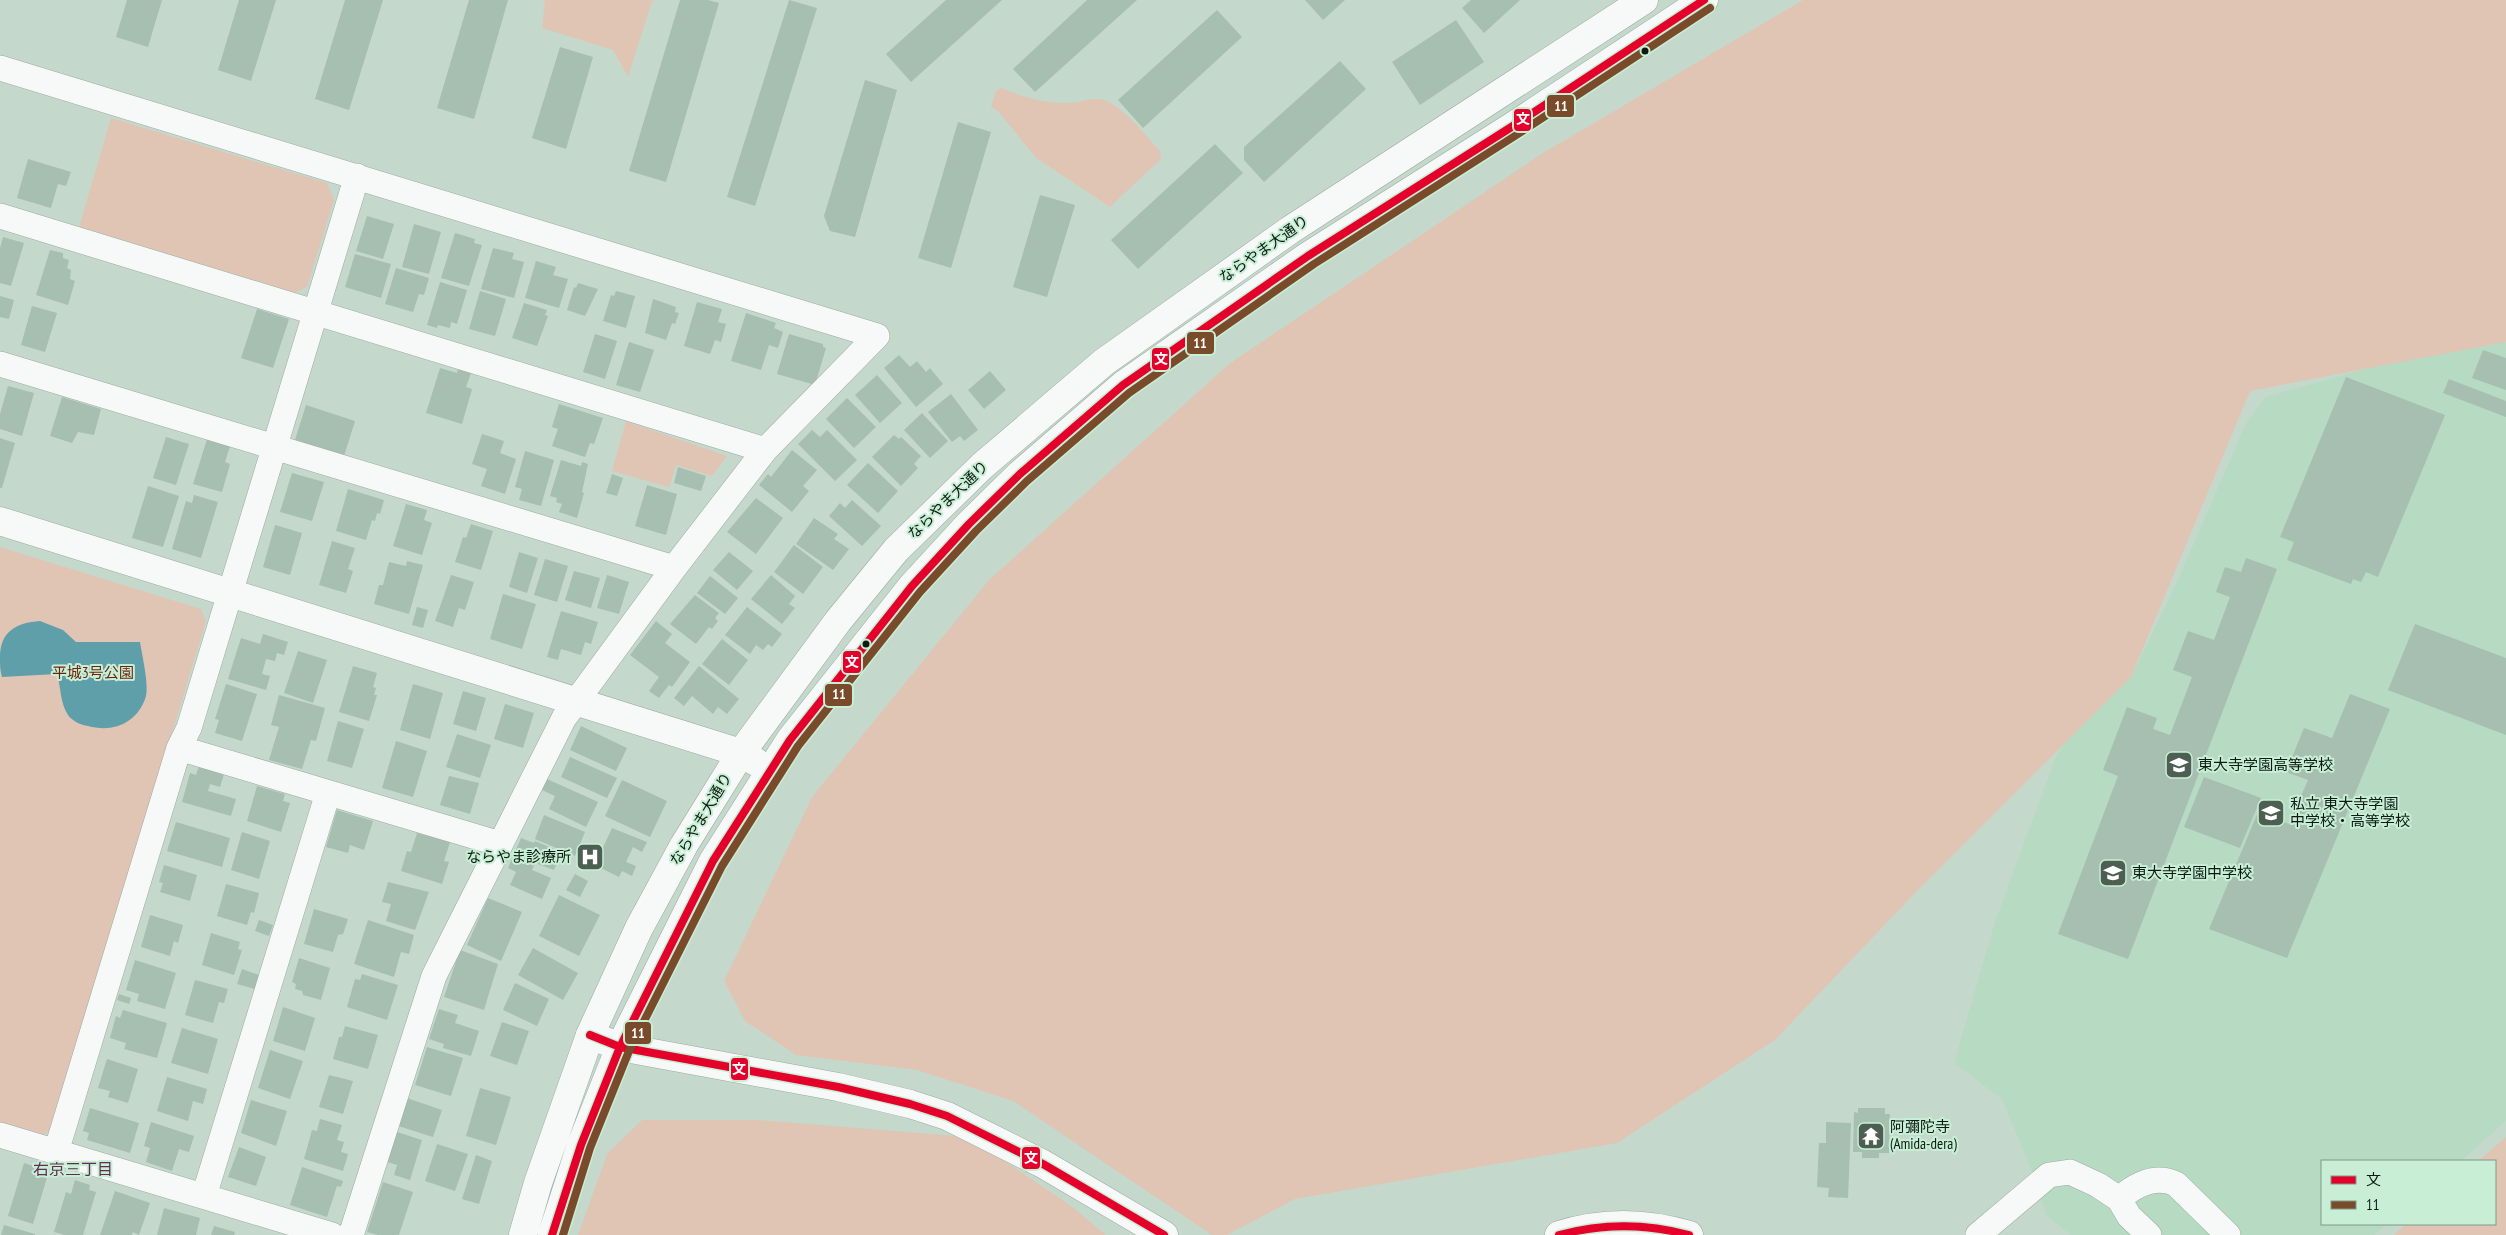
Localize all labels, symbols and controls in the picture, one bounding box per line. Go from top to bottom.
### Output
unlabelled marker [1640,46,1650,56]
line badge: 11 [1546,94,1575,118]
text: 11 [1554,97,1568,115]
line badge: 文 [1513,108,1532,132]
text: 文 [1516,110,1530,128]
street label: ならやま大通り [1215,211,1312,286]
line badge: 11 [1186,331,1215,355]
text: 11 [1193,334,1207,352]
line badge: 文 [1151,347,1170,371]
text: 文 [1154,350,1168,368]
street label: ならやま大通り [903,456,992,543]
unlabelled marker [861,639,871,649]
line badge: 文 [842,650,862,674]
text: 文 [845,653,859,671]
park label: 平城3号公園 [52,663,134,682]
line badge: 11 [824,683,853,707]
text: 11 [832,685,846,703]
school or university icon: 東大寺学園高等学校 [2164,750,2194,780]
place label: 東大寺学園高等学校 [2198,755,2333,774]
street label: ならやま大通り [665,769,736,869]
place label: 私立 東大寺学園 中学校・高等学校 [2290,794,2410,830]
school or university icon: 私立 東大寺学園 中学校・高等学校 [2256,798,2286,828]
hospital icon: ならやま診療所 [575,842,605,872]
place label: ならやま診療所 [466,847,571,866]
school or university icon: 東大寺学園中学校 [2098,858,2128,888]
place label: 東大寺学園中学校 [2132,863,2252,882]
line badge: 11 [624,1021,652,1045]
text: 11 [631,1024,645,1042]
line badge: 文 [730,1057,749,1081]
text: 文 [732,1060,746,1078]
place label: 阿彌陀寺 (Amida-dera) [1890,1117,1957,1153]
temple icon: 阿彌陀寺 (Amida-dera) [1856,1121,1886,1151]
line badge: 文 [1021,1146,1041,1170]
text: 文 [1024,1149,1038,1167]
district label: 右京三丁目 [33,1159,113,1179]
legend [2321,1160,2496,1225]
text: 文 [2366,1170,2381,1189]
text: 11 [2366,1195,2380,1214]

